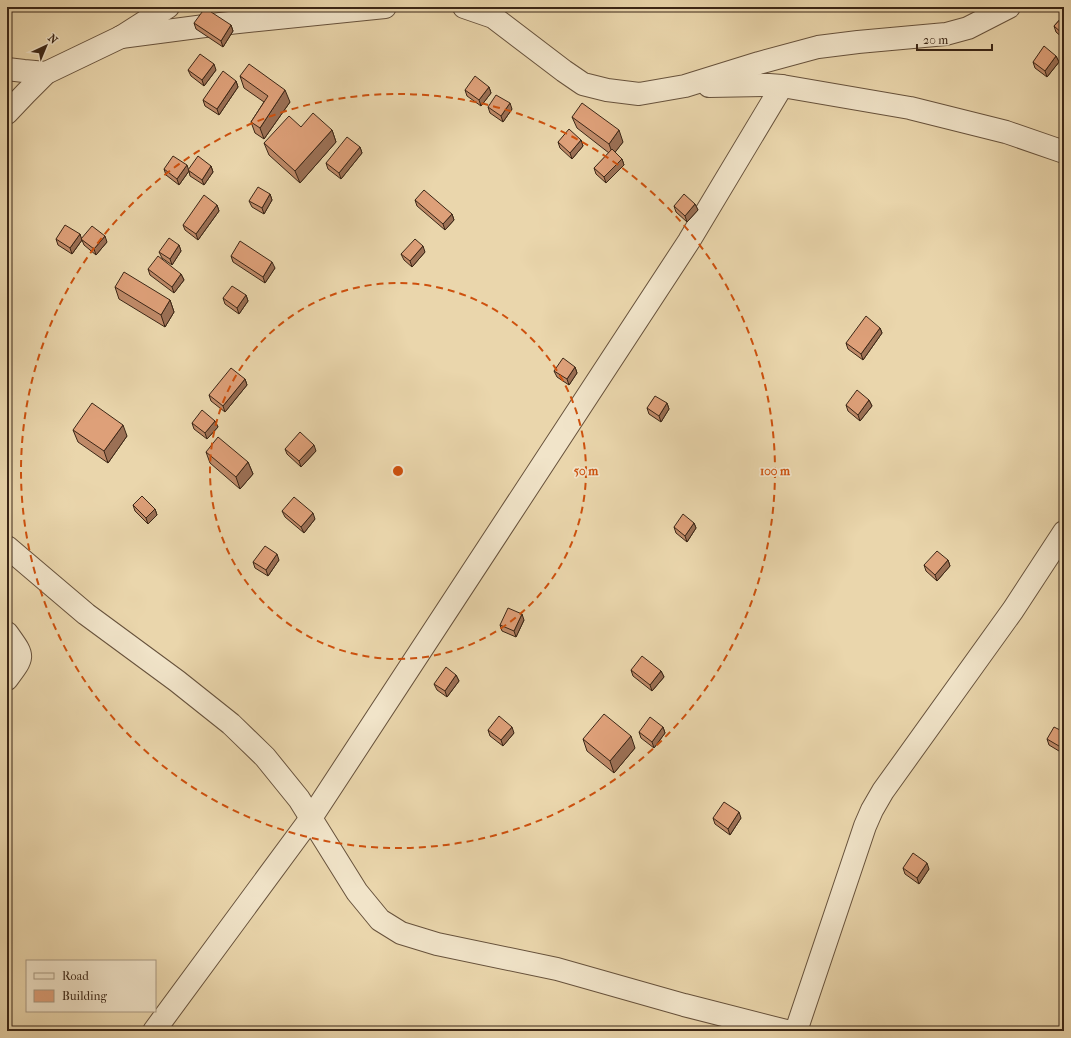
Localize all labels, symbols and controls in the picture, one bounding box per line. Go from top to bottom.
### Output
north arrow [26,26,66,66]
scale bar [917,26,992,52]
text: N [45,32,61,47]
text: 20 m [923,33,948,47]
centre of rings [391,464,405,478]
text: 50 m [574,464,599,478]
text: 100 m [760,464,791,478]
legend [26,960,156,1012]
text: Road [62,969,89,983]
text: Building [62,989,107,1003]

